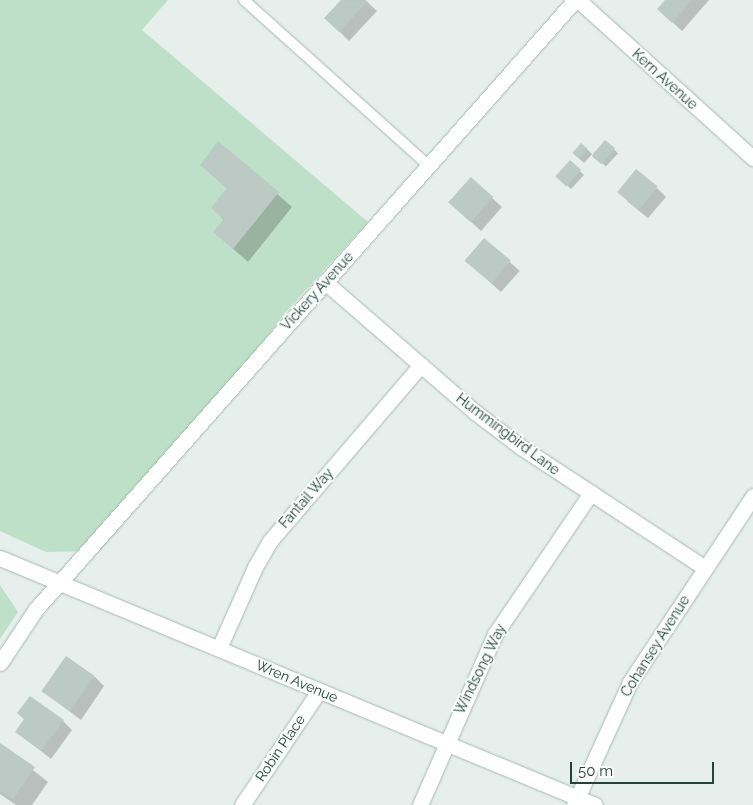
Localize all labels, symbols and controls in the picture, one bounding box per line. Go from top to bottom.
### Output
street label: Kern Avenue [629,45,701,113]
street label: Vickery Avenue [277,248,357,334]
street label: Hummingbird Lane [453,390,563,478]
street label: Fantail Way [275,464,337,532]
street label: Cohansey Avenue [617,592,693,700]
street label: Windsong Way [451,621,509,717]
street label: Wren Avenue [253,656,341,706]
street label: Robin Place [252,712,308,784]
scale bar [573,752,717,784]
text: 50 m [578,762,613,780]

